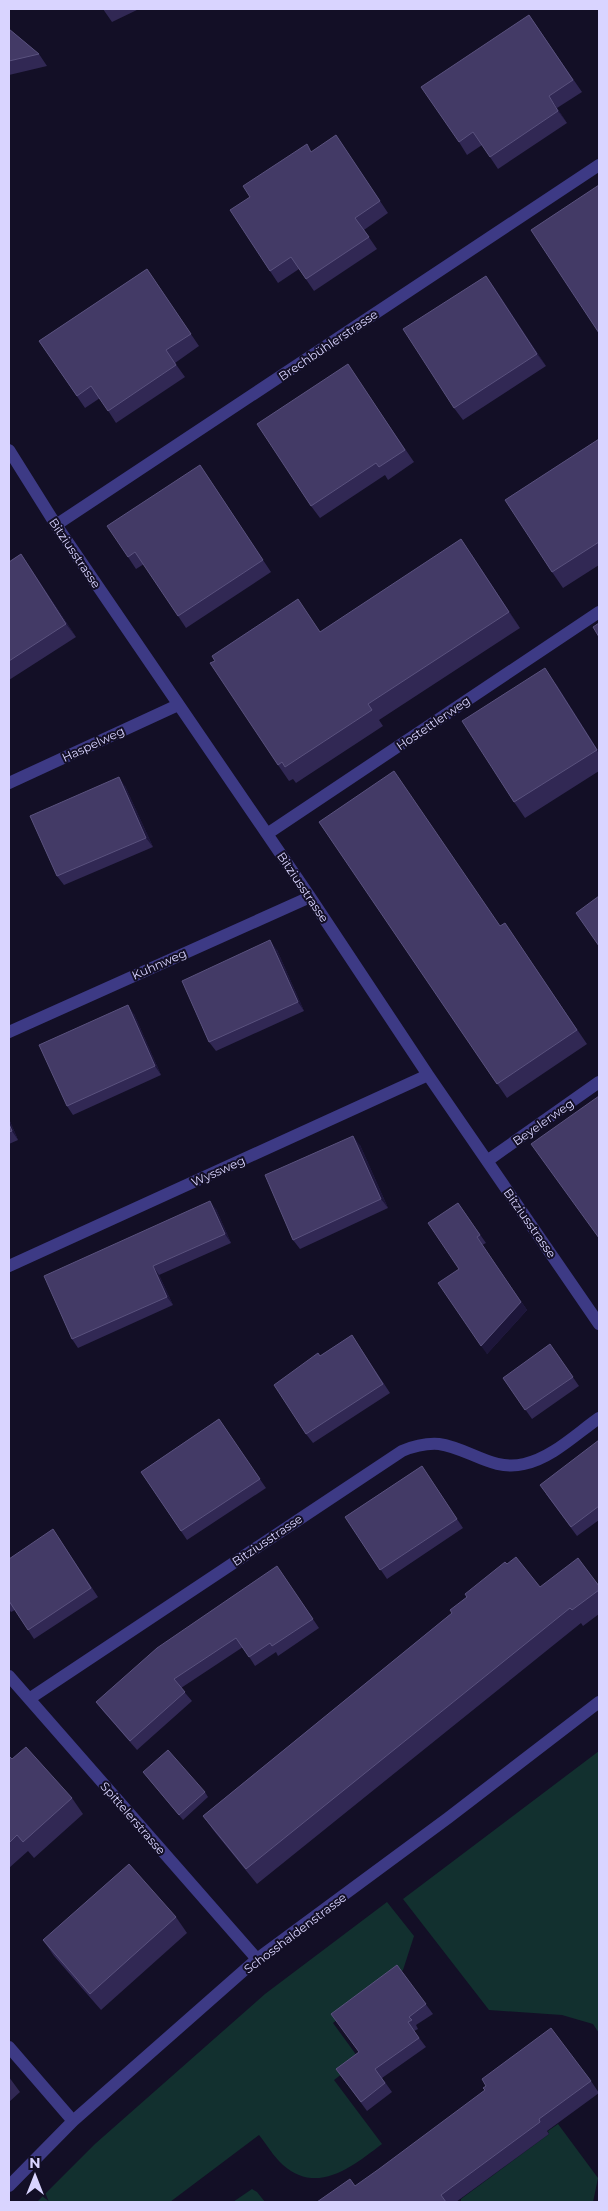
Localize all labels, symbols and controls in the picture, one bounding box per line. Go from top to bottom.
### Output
street label: Brechbühlerstrasse [276,306,380,384]
street label: Bitziusstrasse [46,515,104,591]
street label: Hostettlerweg [393,693,473,753]
street label: Haspelweg [59,723,127,765]
street label: Bitziusstrasse [274,849,332,925]
street label: Kuhnweg [129,945,189,983]
street label: Beyelerweg [510,1095,576,1149]
street label: Wyssweg [189,1153,247,1189]
street label: Bitziusstrasse [501,1185,559,1261]
street label: Bitziusstrasse [229,1511,305,1569]
street label: Spittelerstrasse [97,1779,169,1857]
street label: Schosshaldenstrasse [241,1890,349,1976]
north arrow [10,2151,60,2201]
text: N [29,2154,41,2172]

